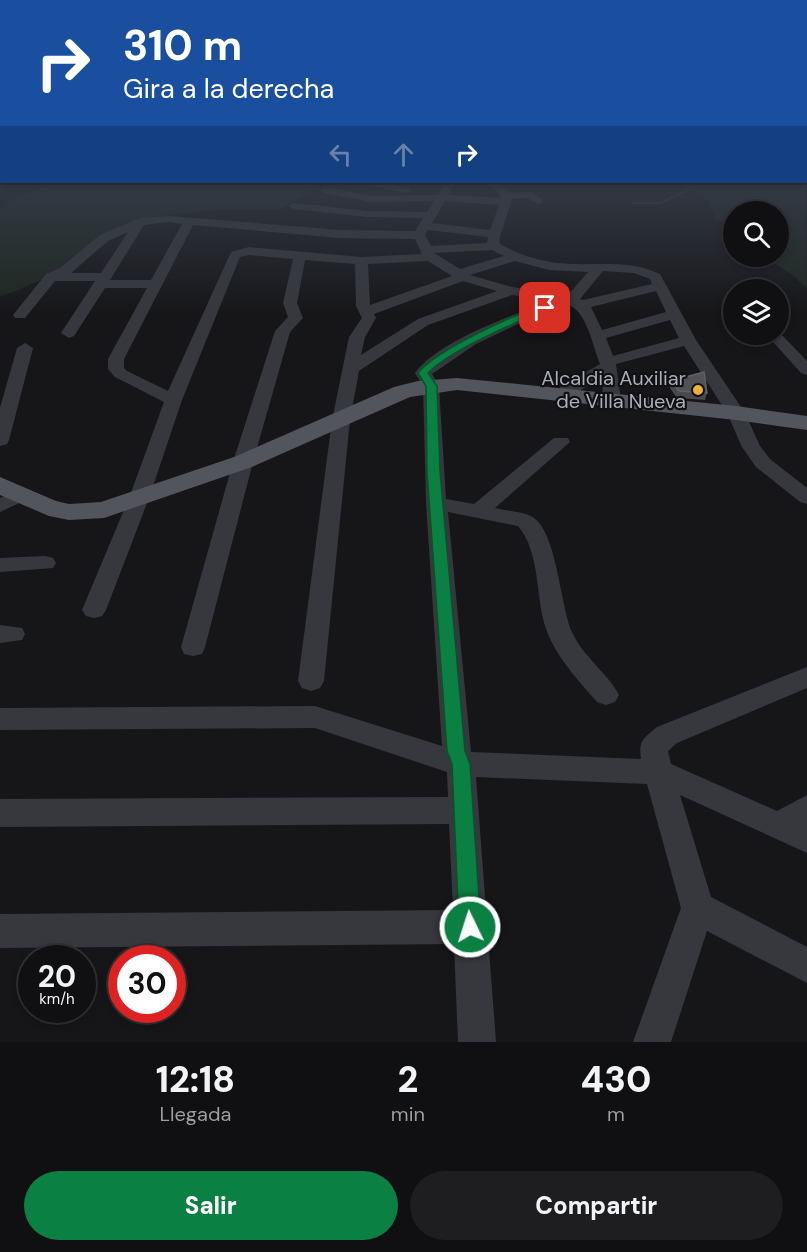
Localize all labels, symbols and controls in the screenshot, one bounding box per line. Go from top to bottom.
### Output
text: 310 m [123,18,242,73]
icon: right [24,24,102,102]
text: Gira a la derecha [123,71,334,106]
icon: left [324,138,357,171]
icon: ahead [387,138,420,171]
icon: right [450,138,483,171]
map controls [723,201,789,345]
button: search [723,201,789,267]
button: layers [723,279,789,345]
pin [519,282,570,333]
icon: arrive [528,291,561,324]
place label: Alcaldia Auxiliar de Villa Nueva [541,365,686,414]
marker: Alcaldia Auxiliar de Villa Nueva [691,383,705,397]
position arrow [438,895,502,959]
speed limit sign: 30 [108,945,186,1023]
text: 20 [38,957,76,996]
text: km/h [39,989,75,1009]
text: 12:18 [156,1056,235,1103]
text: 2 [398,1056,418,1103]
text: 430 [581,1056,651,1103]
text: Llegada [160,1101,231,1127]
text: min [391,1101,425,1127]
text: m [607,1101,625,1127]
button: Salir [24,1171,398,1240]
button: Compartir [410,1171,783,1240]

